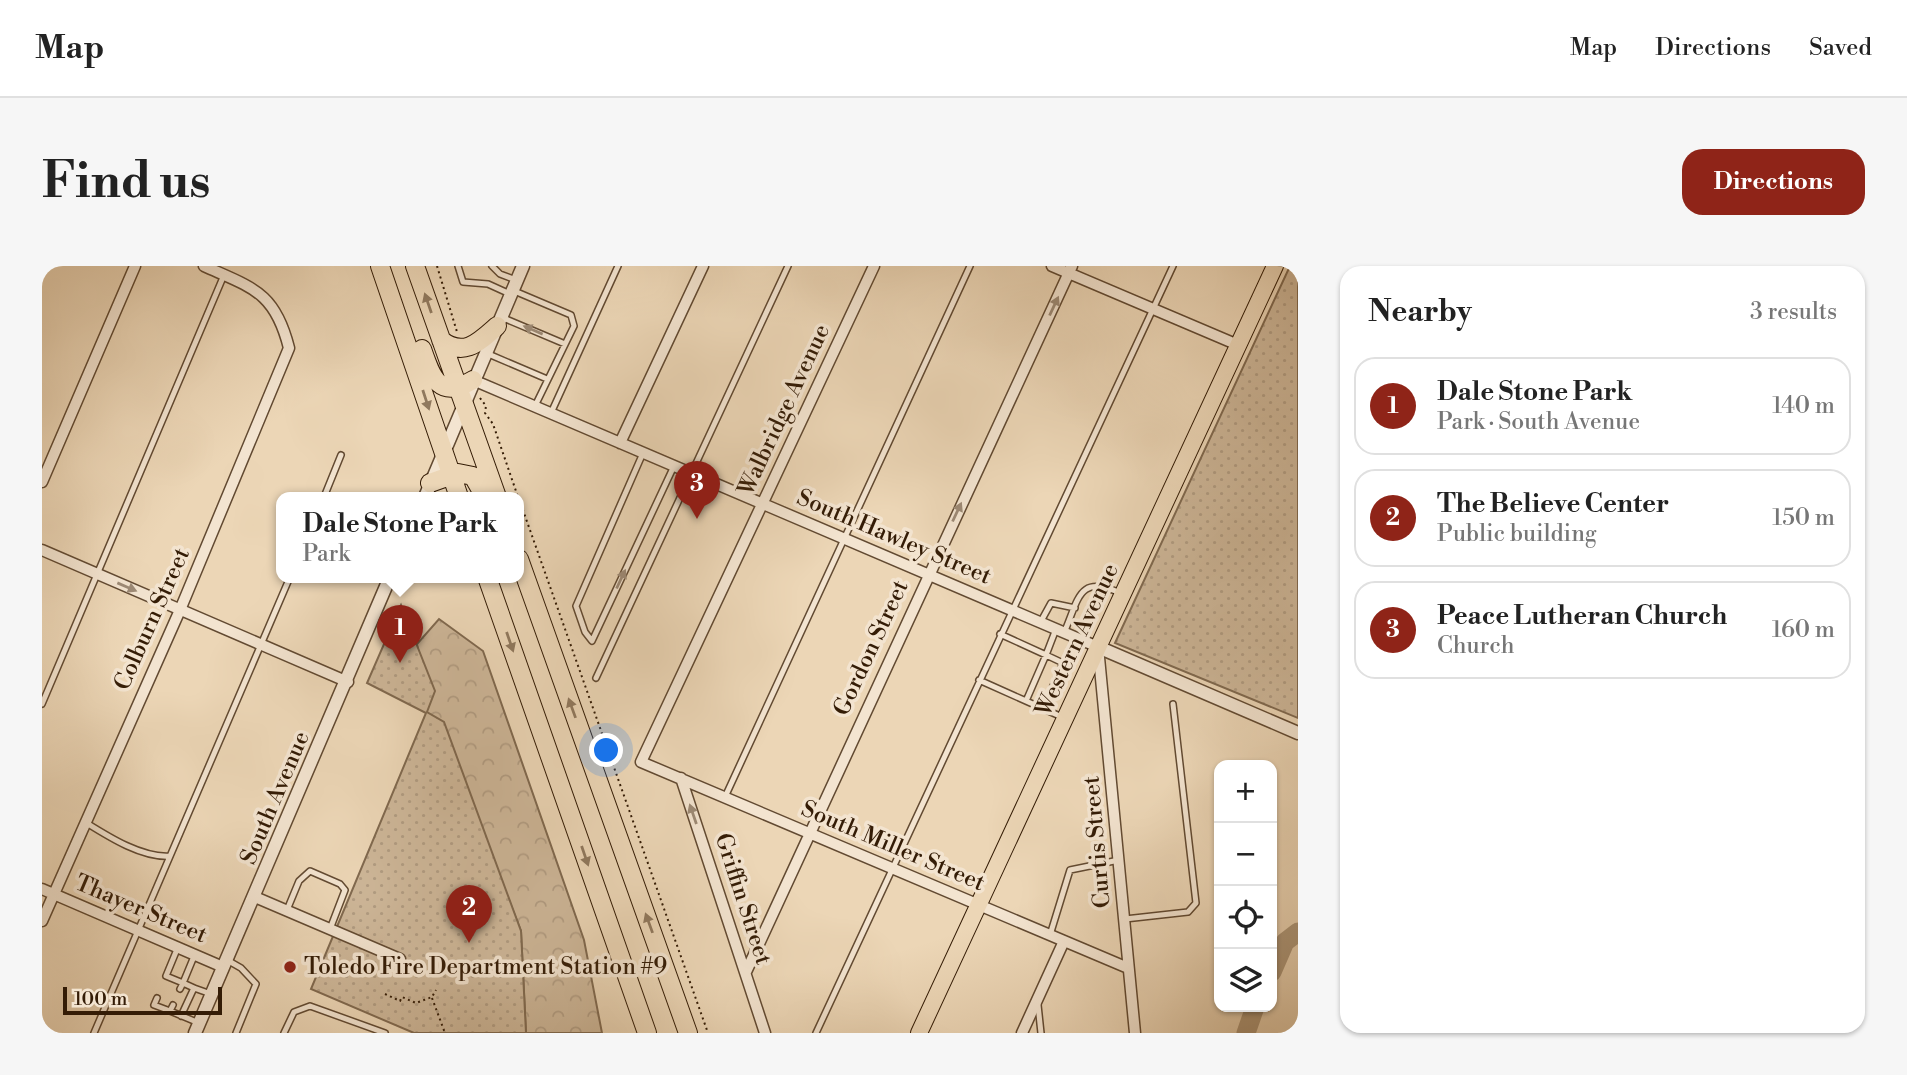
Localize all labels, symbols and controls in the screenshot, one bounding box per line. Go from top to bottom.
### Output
text: Map [35,28,104,69]
text: Map [1570,33,1617,63]
text: Directions [1655,33,1771,63]
text: Saved [1809,33,1872,63]
button: Directions [1682,149,1865,215]
text: Find us [42,152,211,213]
one-way arrow [422,293,433,314]
text: Nearby [1368,293,1472,331]
one-way arrow [1048,296,1059,316]
text: 3 results [1750,298,1837,326]
street label: Walbridge Avenue [732,320,836,501]
one-way arrow [522,325,543,336]
text: Dale Stone Park [1437,376,1632,408]
one-way arrow [421,390,432,411]
text: 1 [1387,392,1399,420]
text: 140 m [1772,392,1835,420]
text: Park · South Avenue [1437,408,1640,436]
pin: 3 [674,461,720,519]
street label: South Hawley Street [793,483,995,591]
text: The Believe Center [1437,488,1669,520]
popup [276,492,524,583]
one-way arrow [952,502,963,522]
text: 2 [1386,504,1400,532]
text: 150 m [1772,504,1835,532]
text: Dale Stone Park [302,508,498,540]
text: Public building [1437,520,1597,548]
text: Park [302,540,350,568]
street label: Colburn Street [108,543,196,695]
street label: Western Avenue [1029,559,1125,722]
one-way arrow [615,569,627,589]
street label: Gordon Street [827,576,915,720]
one-way arrow [117,581,137,593]
text: Peace Lutheran Church [1437,600,1727,632]
pin: 1 [377,605,423,663]
text: 3 [1386,616,1400,644]
text: 160 m [1772,616,1835,644]
one-way arrow [504,631,515,652]
text: Church [1437,632,1514,660]
one-way arrow [566,698,577,719]
street label: South Avenue [234,727,316,869]
your location [589,733,623,767]
map controls [1214,760,1277,1012]
button: + [1214,760,1277,823]
street label: Curtis Street [1077,775,1117,909]
street label: South Miller Street [797,795,989,897]
one-way arrow [687,804,698,825]
button: − [1214,823,1277,886]
street label: Griffin Street [709,830,777,968]
one-way arrow [580,846,591,867]
street label: Thayer Street [71,869,211,949]
pin: 2 [446,885,492,943]
button: locate [1214,886,1277,949]
one-way arrow [643,912,654,933]
button: layers [1214,949,1277,1012]
place label: Toledo Fire Department Station #9 [304,953,667,981]
marker: Toledo Fire Department Station #9 [282,959,298,975]
scale bar [63,984,222,1016]
text: 100 m [74,987,127,1011]

